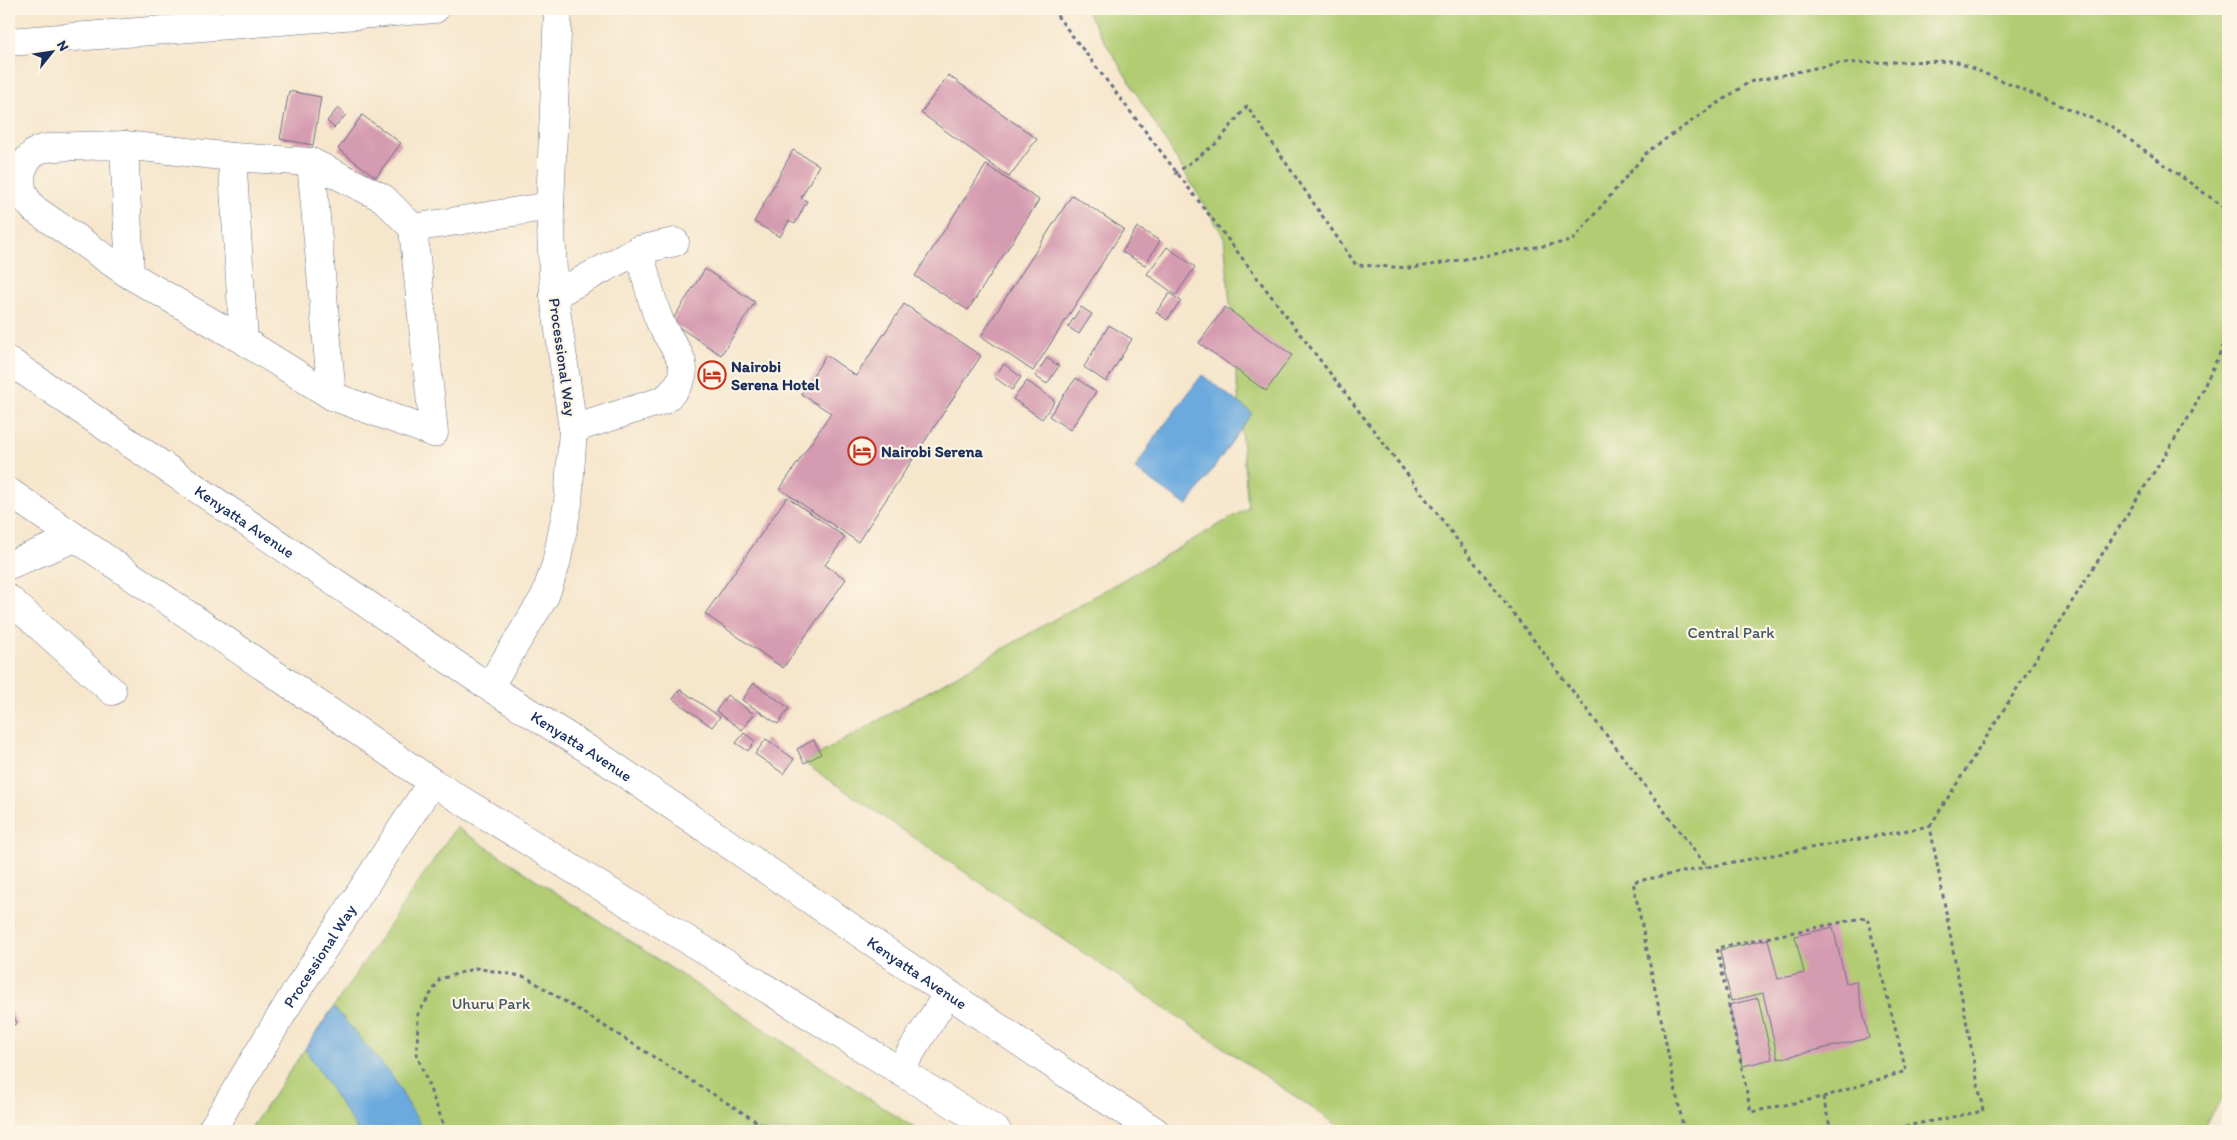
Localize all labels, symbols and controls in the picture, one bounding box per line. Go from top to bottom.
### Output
north arrow [28,28,78,78]
text: N [53,37,73,54]
street label: Processional Way [545,297,580,418]
place label: Nairobi Serena Hotel [731,357,820,394]
hotel icon: Nairobi Serena Hotel [697,360,727,390]
hotel icon: Nairobi Serena [847,436,877,466]
place label: Nairobi Serena [881,442,983,461]
street label: Kenyatta Avenue [191,481,298,562]
park label: Central Park [1687,623,1775,642]
street label: Kenyatta Avenue [527,707,636,786]
street label: Processional Way [279,900,360,1011]
street label: Kenyatta Avenue [864,932,971,1014]
park label: Uhuru Park [452,994,531,1013]

